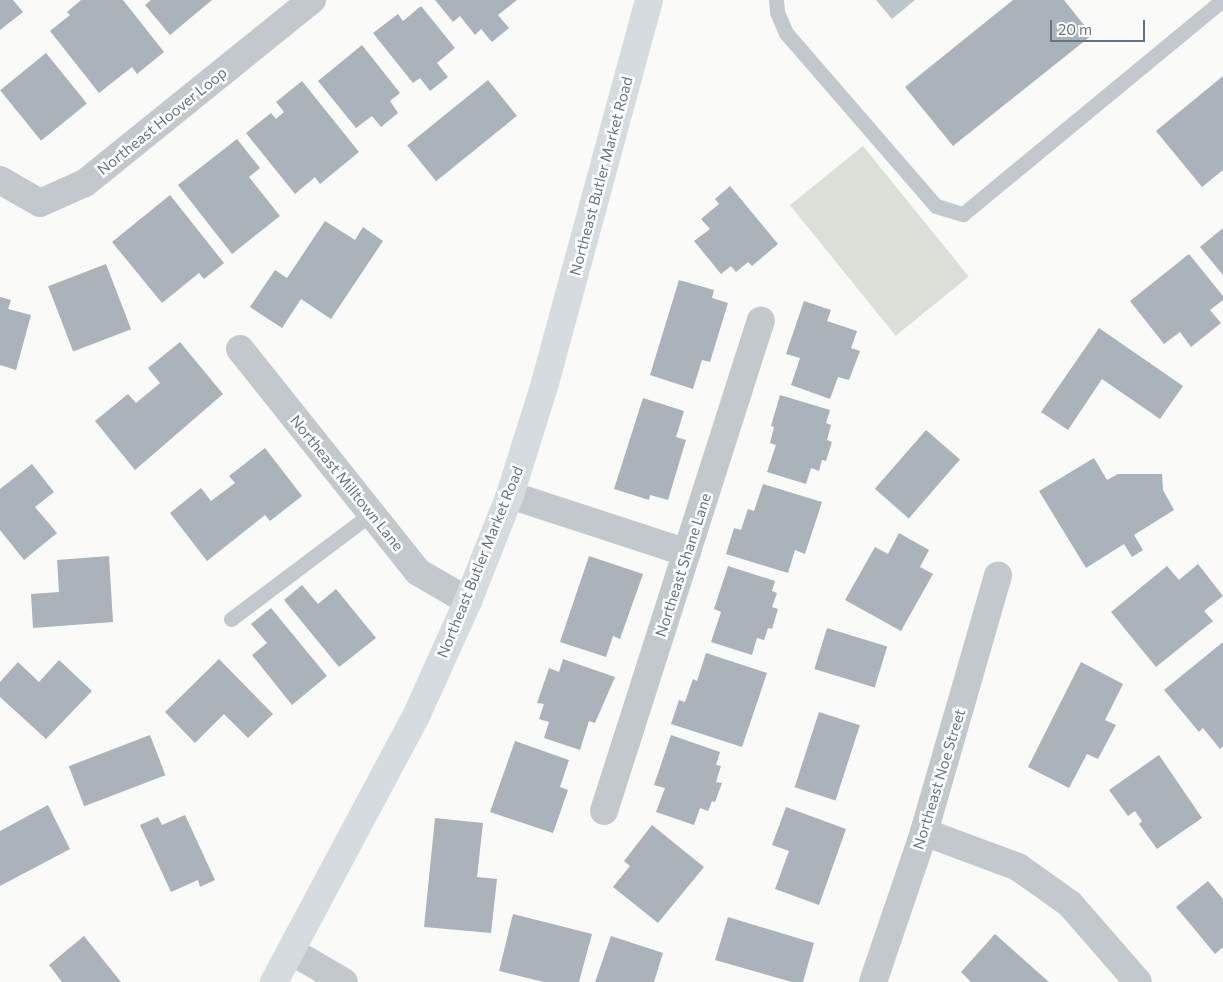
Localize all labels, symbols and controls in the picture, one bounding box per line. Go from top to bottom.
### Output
scale bar [1053,10,1148,42]
text: 20 m [1058,20,1092,38]
street label: Northeast Hoover Loop [94,63,230,179]
street label: Northeast Butler Market Road [566,75,636,277]
street label: Northeast Milltown Lane [287,411,407,555]
street label: Northeast Butler Market Road [433,464,527,660]
street label: Northeast Shane Lane [651,491,715,639]
street label: Northeast Noe Street [909,707,969,851]

